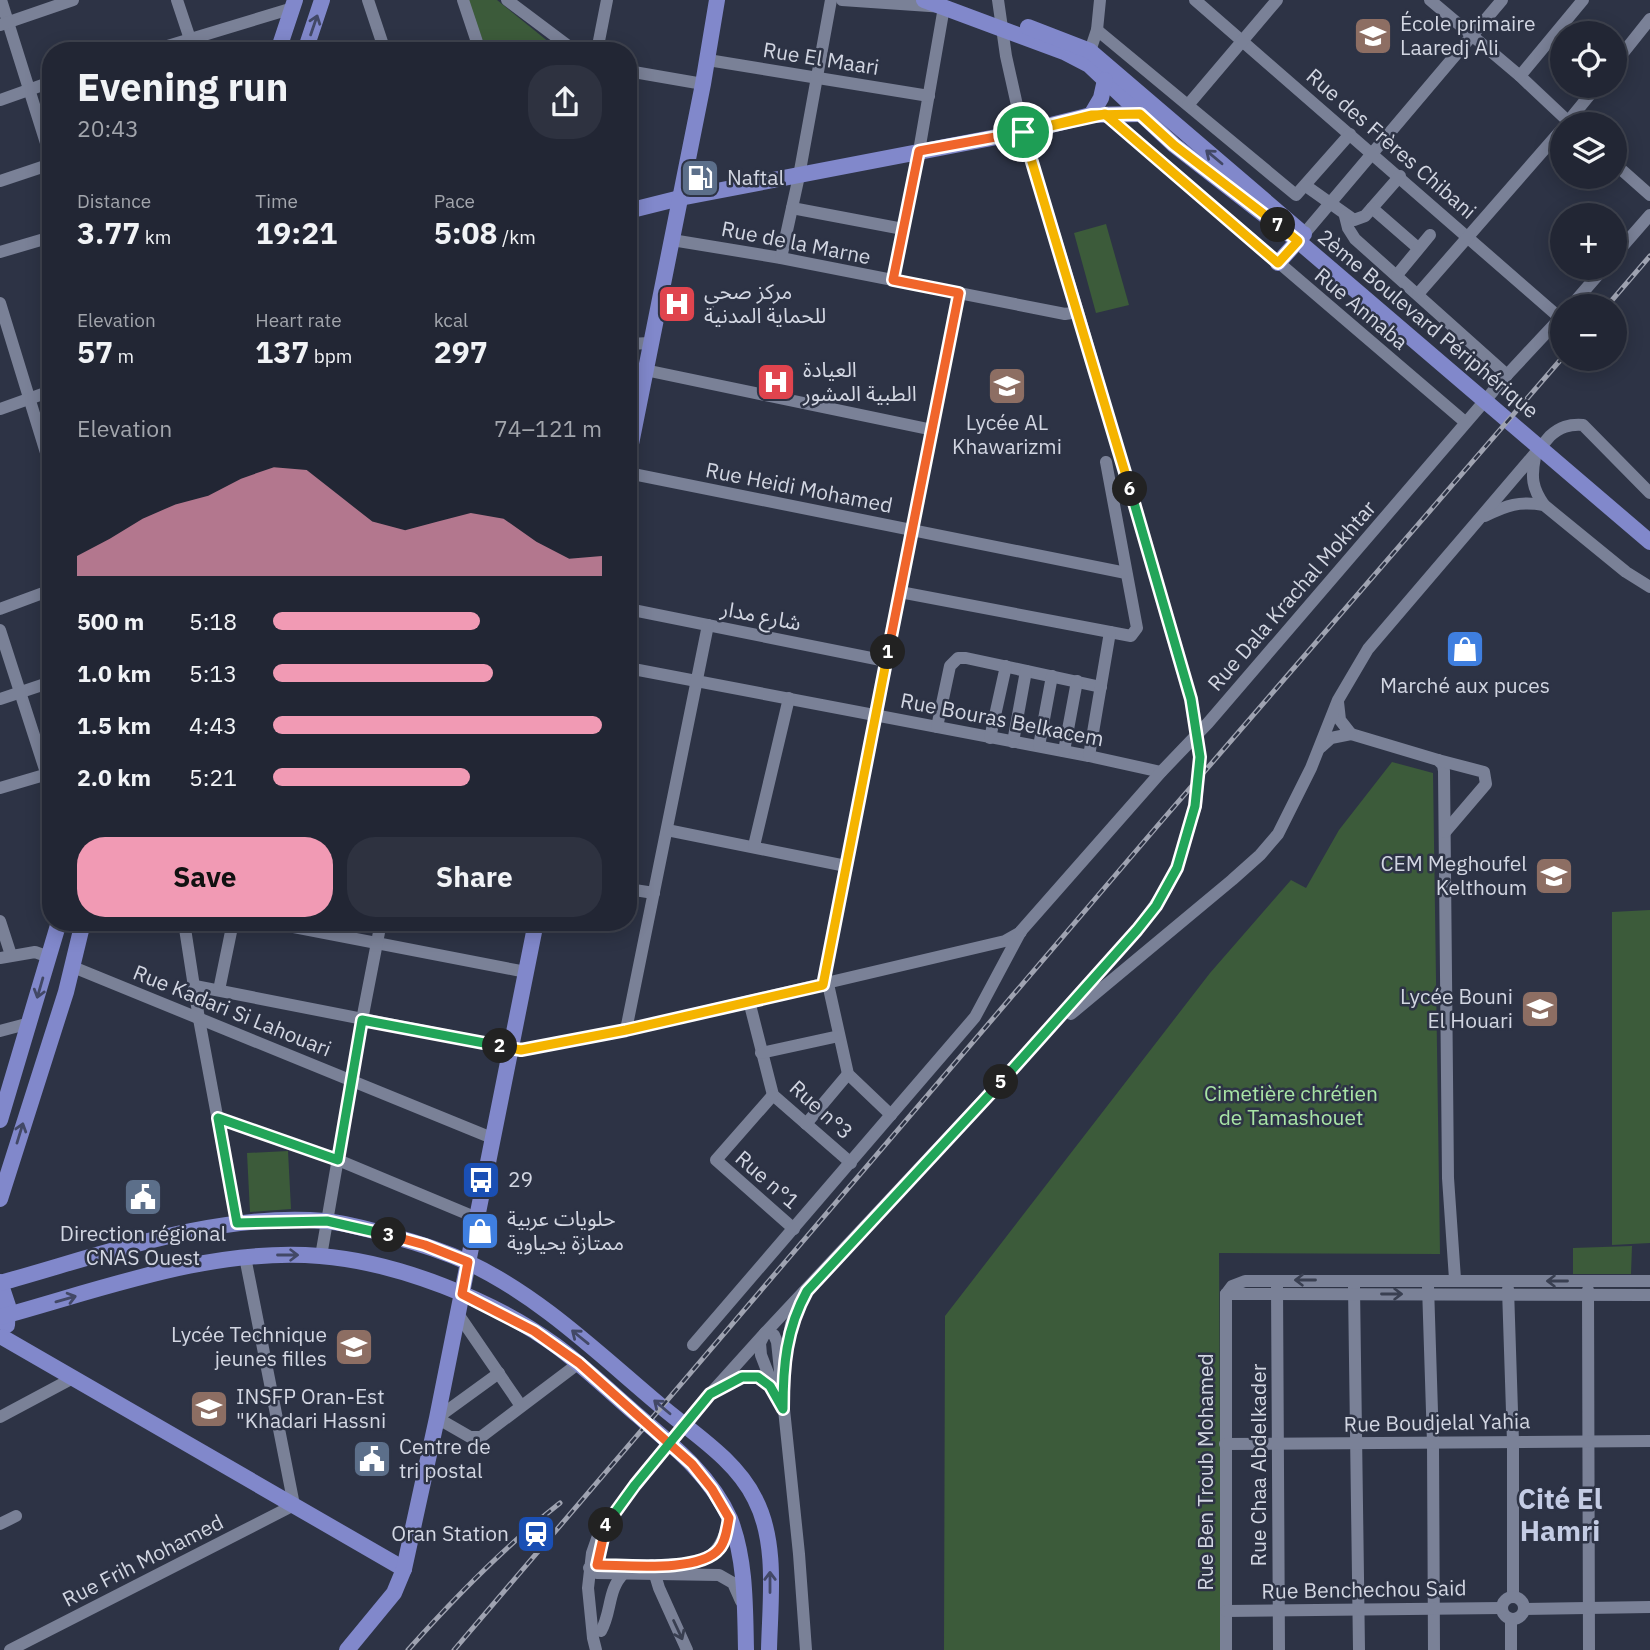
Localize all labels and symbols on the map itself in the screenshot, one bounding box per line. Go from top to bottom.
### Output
place label: École primaire Laaredj Ali [1400,9,1536,61]
one-way arrow [309,15,321,37]
school or university icon: École primaire Laaredj Ali [1352,15,1394,57]
street label: Rue El Maari [761,35,881,81]
street label: Rue des Frères Chibani [1301,62,1482,225]
pin [993,102,1053,162]
one-way arrow [1205,149,1223,165]
fuel station icon: Naftal [679,157,721,199]
place label: Naftal [727,163,784,191]
pin: 7 [1260,208,1296,243]
street label: Rue de la Marne [719,214,873,270]
street label: 2ème Boulevard Périphérique [1312,222,1545,424]
street label: Rue Annaba [1309,261,1414,356]
place label: مركز صحي للحماية المدنية [704,277,826,329]
hospital icon: مركز صحي للحماية المدنية [656,283,698,325]
place label: العيادة الطبية المشور [802,355,917,407]
hospital icon: العيادة الطبية المشور [755,361,797,403]
school or university icon: Lycée AL Khawarizmi [986,365,1028,407]
place label: Lycée AL Khawarizmi [952,408,1062,460]
street label: Rue Heidi Mohamed [703,455,895,519]
pin: 6 [1112,472,1148,506]
street label: Rue Dala Krachal Mokhtar [1201,494,1382,696]
street label: شارع مدار [718,593,804,638]
shop icon: Marché aux puces [1444,628,1486,670]
pin: 1 [870,634,906,670]
place label: Marché aux puces [1380,671,1550,699]
street label: Rue Bouras Belkacem [898,686,1106,752]
place label: CEM Meghoufel Kelthoum [1380,849,1527,901]
school or university icon: CEM Meghoufel Kelthoum [1533,855,1575,897]
street label: Rue Kadari Si Lahouari [129,958,336,1063]
one-way arrow [33,977,46,999]
place label: Lycée Bouni El Houari [1400,982,1513,1034]
school or university icon: Lycée Bouni El Houari [1519,988,1561,1030]
pin: 2 [482,1028,518,1064]
pin: 5 [984,1064,1018,1100]
street label: Rue n°3 [784,1073,859,1145]
park label: Cimetière chrétien de Tamashouet [1204,1079,1378,1131]
one-way arrow [15,1123,27,1145]
street label: Rue n°1 [730,1144,806,1215]
bus stop icon: 29 [460,1159,502,1201]
place label: 29 [508,1165,533,1193]
public building icon: Direction régional CNAS Ouest [122,1176,164,1218]
place label: حلويات عربية ممتازة يحياوية [507,1204,624,1256]
shop icon: حلويات عربية ممتازة يحياوية [459,1210,501,1252]
pin: 3 [372,1218,406,1252]
place label: Direction régional CNAS Ouest [60,1219,226,1271]
one-way arrow [276,1248,299,1262]
one-way arrow [1294,1273,1317,1287]
one-way arrow [1546,1274,1569,1288]
one-way arrow [1381,1287,1404,1301]
one-way arrow [55,1291,77,1304]
place label: Lycée Technique jeunes filles [171,1320,327,1372]
school or university icon: Lycée Technique jeunes filles [333,1326,375,1368]
one-way arrow [571,1329,589,1344]
street label: Rue Ben Troub Mohamed [1191,1353,1219,1591]
street label: Rue Chaa Abdelkader [1244,1363,1272,1566]
place label: INSFP Oran-Est "Khadari Hassni [236,1382,386,1434]
school or university icon: INSFP Oran-Est "Khadari Hassni [188,1388,230,1430]
one-way arrow [653,1399,671,1415]
street label: Rue Boudjelal Yahia [1343,1406,1531,1438]
place label: Centre de tri postal [399,1432,491,1484]
public building icon: Centre de tri postal [351,1438,393,1480]
district label: Cité El Hamri [1518,1480,1602,1549]
street label: Rue Frih Mohamed [57,1507,228,1613]
pin: 4 [588,1508,624,1542]
station icon: Oran Station [515,1513,557,1555]
place label: Oran Station [391,1519,509,1547]
one-way arrow [763,1571,777,1594]
street label: Rue Benchechou Said [1261,1573,1467,1605]
one-way arrow [672,1619,685,1640]

